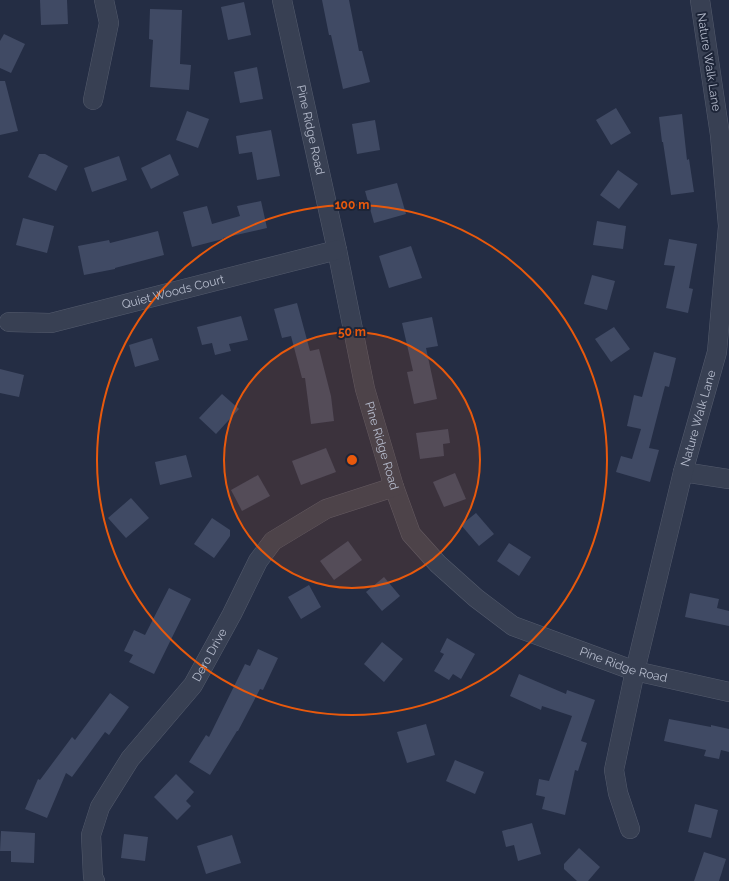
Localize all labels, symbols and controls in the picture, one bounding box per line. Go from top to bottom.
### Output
street label: Nature Walk Lane [694,12,724,112]
street label: Pine Ridge Road [294,84,327,176]
text: 100 m [335,198,369,212]
street label: Quiet Woods Court [120,272,226,312]
text: 50 m [338,325,366,339]
street label: Nature Walk Lane [678,369,718,468]
street label: Pine Ridge Road [362,400,401,492]
centre of rings [345,453,359,467]
street label: Dero Drive [189,626,230,684]
street label: Pine Ridge Road [578,644,669,685]

